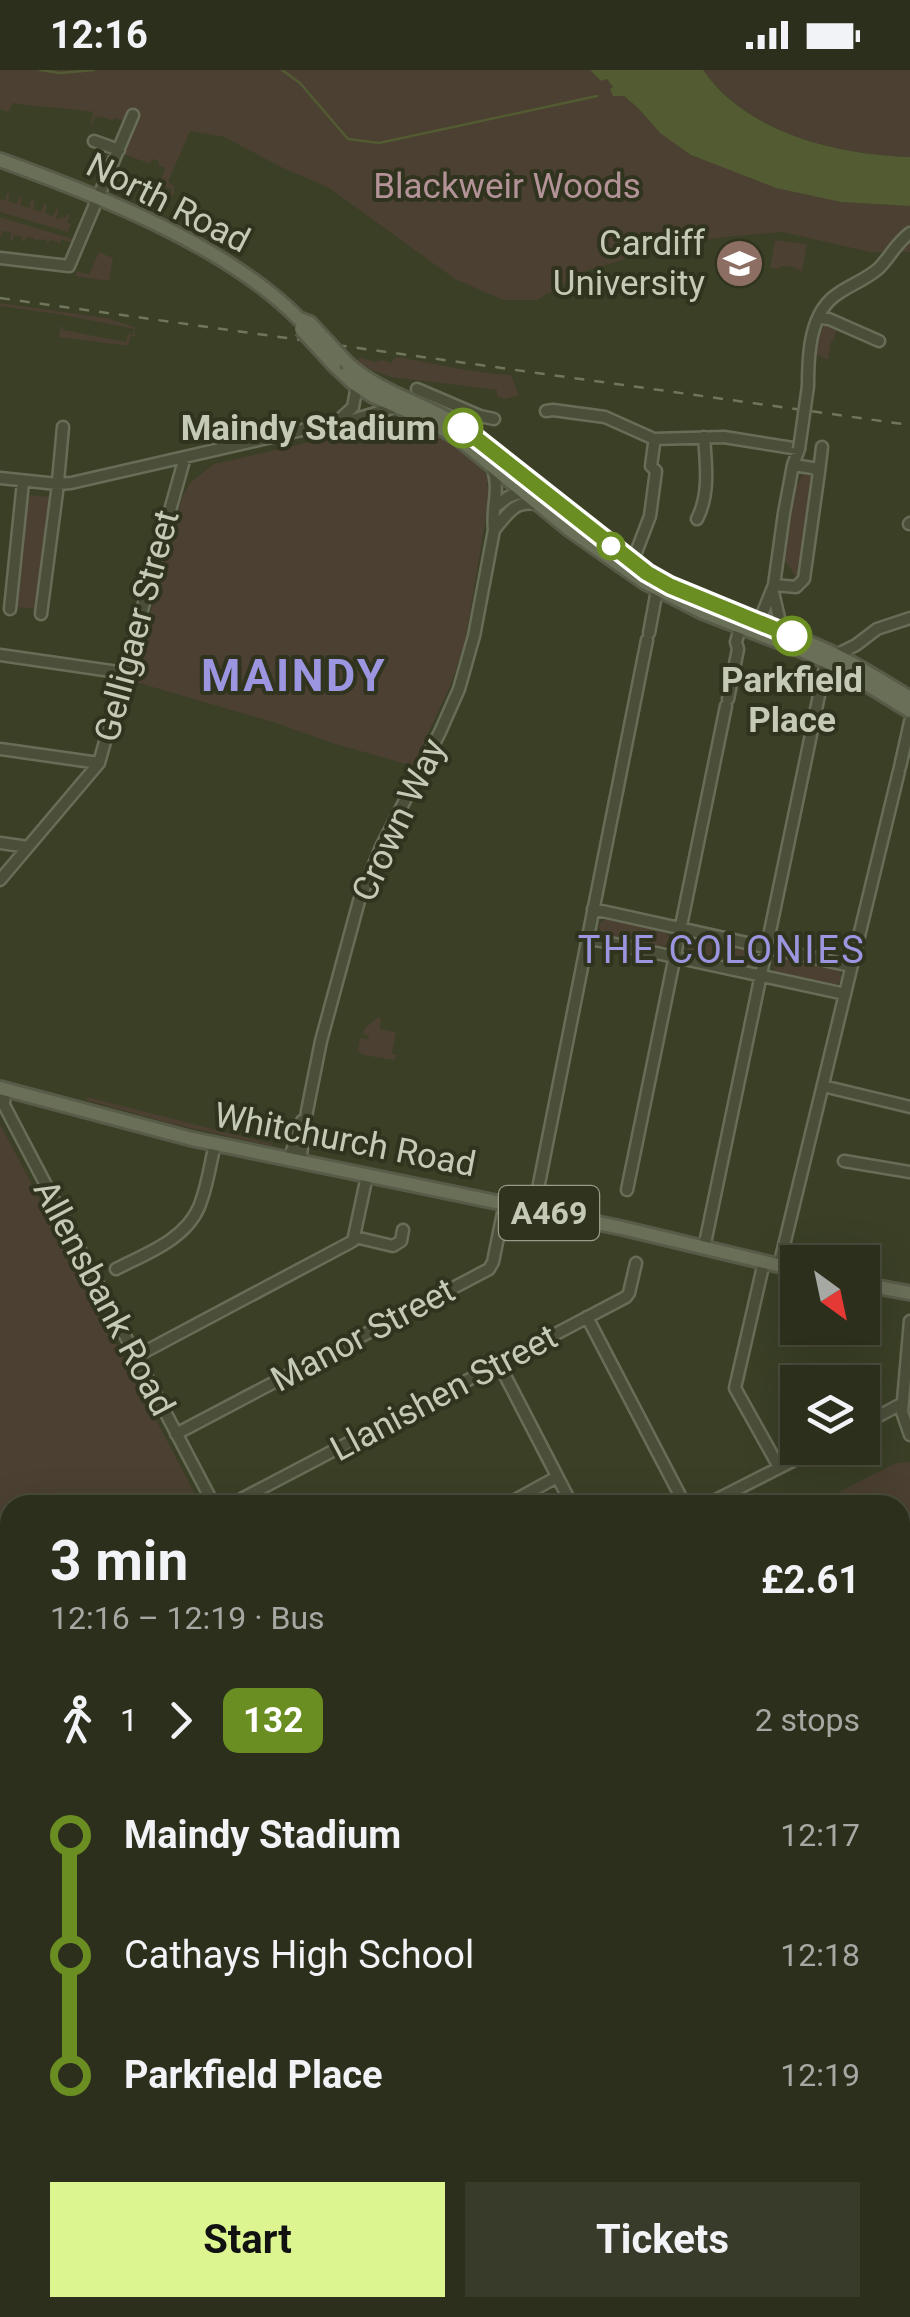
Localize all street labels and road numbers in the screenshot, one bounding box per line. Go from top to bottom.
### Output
street label: North Road [80,144,256,262]
street label: Gelligaer Street [86,506,188,746]
street label: Crown Way [344,732,455,908]
street label: Whitchurch Road [211,1095,479,1185]
street label: Allensbank Road [25,1173,183,1423]
road number: A469 [499,1186,599,1240]
street label: Manor Street [264,1270,462,1400]
street label: Llanishen Street [324,1316,564,1470]

